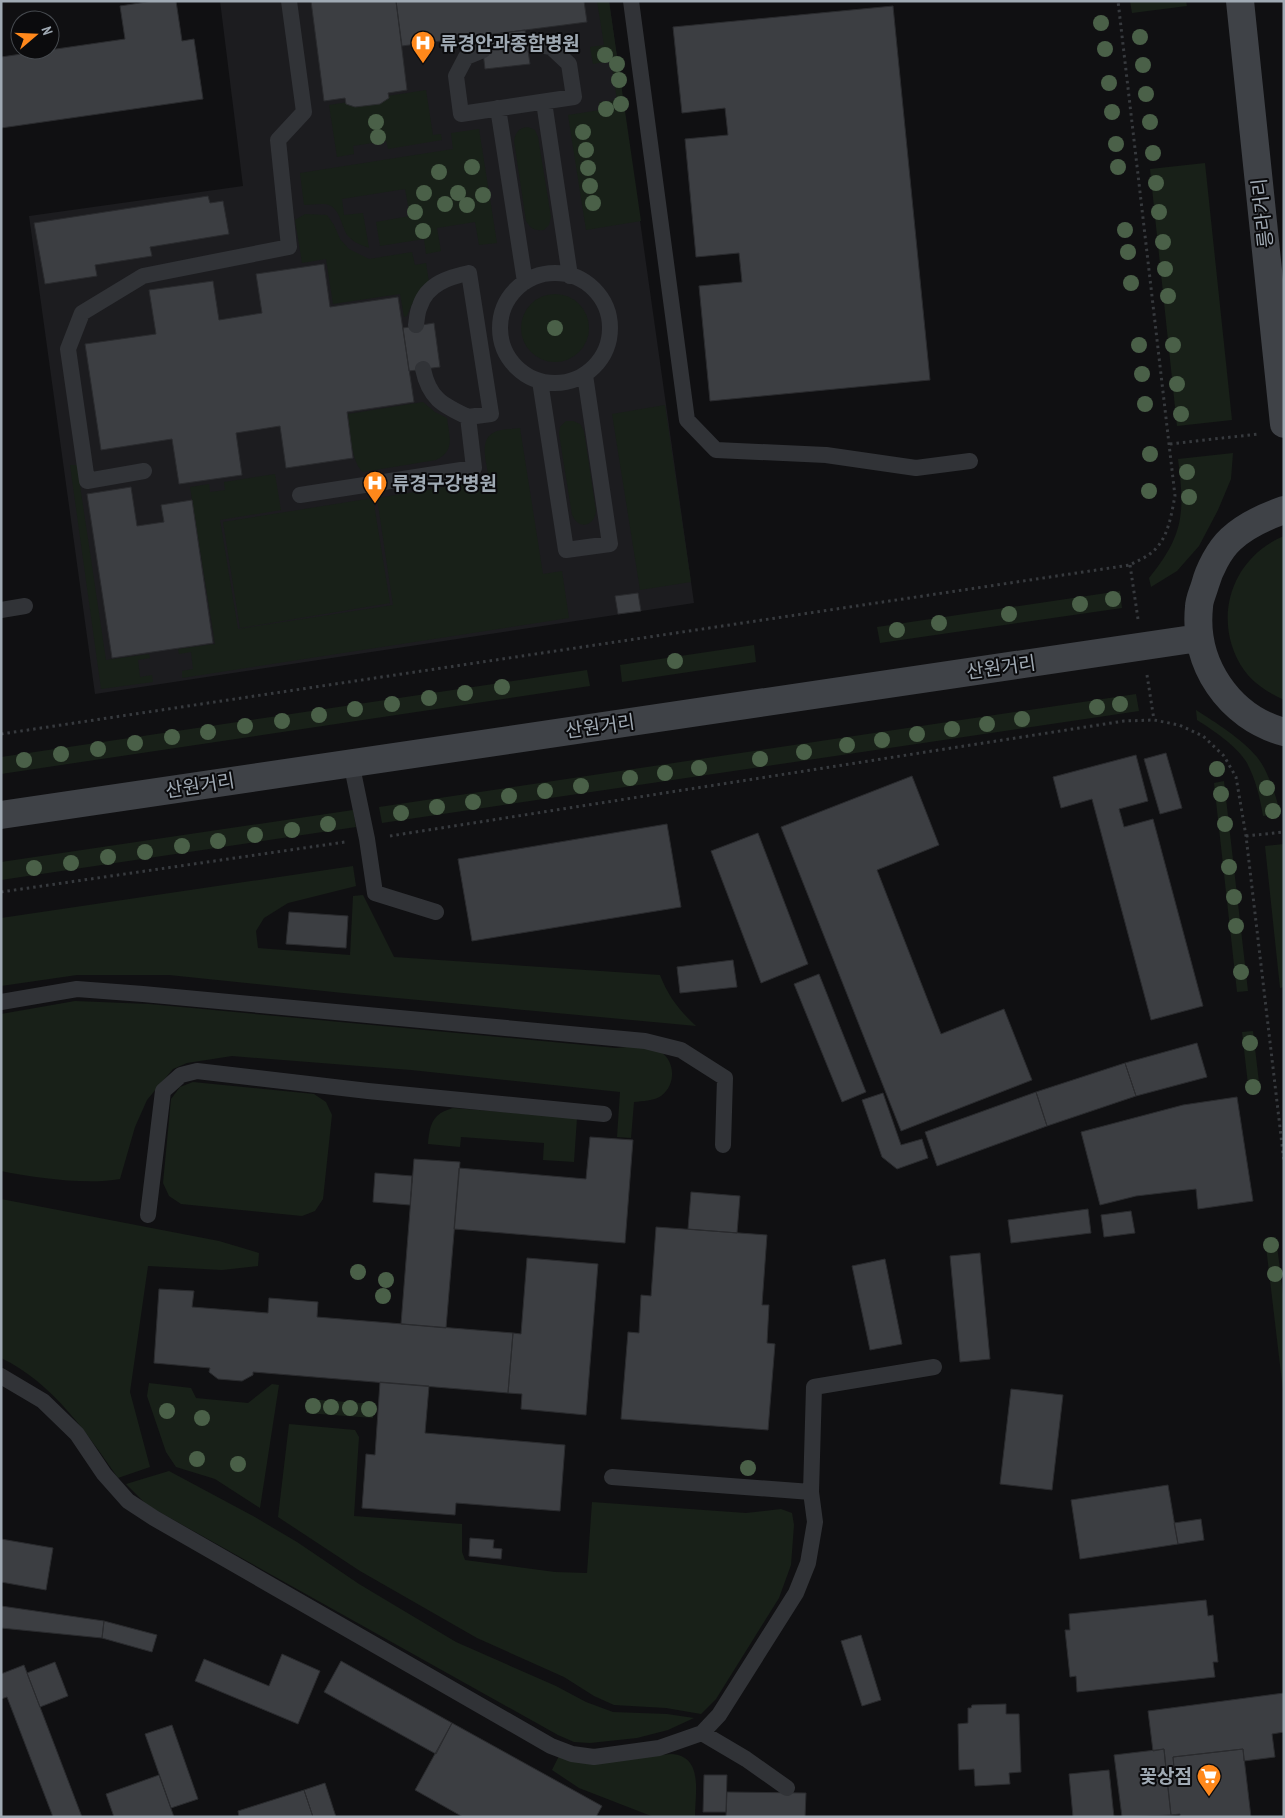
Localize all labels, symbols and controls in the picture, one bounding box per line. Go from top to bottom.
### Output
north arrow [10,10,60,60]
text: N [38,24,57,37]
hospital icon: 류경안과종합병원 [410,30,436,64]
place label: 류경안과종합병원 [440,31,580,55]
street label: 릉라거리 [1246,177,1278,249]
hospital icon: 류경구강병원 [362,470,388,504]
place label: 류경구강병원 [392,471,497,495]
street label: 산원거리 [965,650,1037,684]
street label: 산원거리 [564,709,636,743]
street label: 산원거리 [164,768,236,802]
supermarket icon: 꽃상점 [1196,1763,1222,1797]
place label: 꽃상점 [1140,1764,1192,1788]

